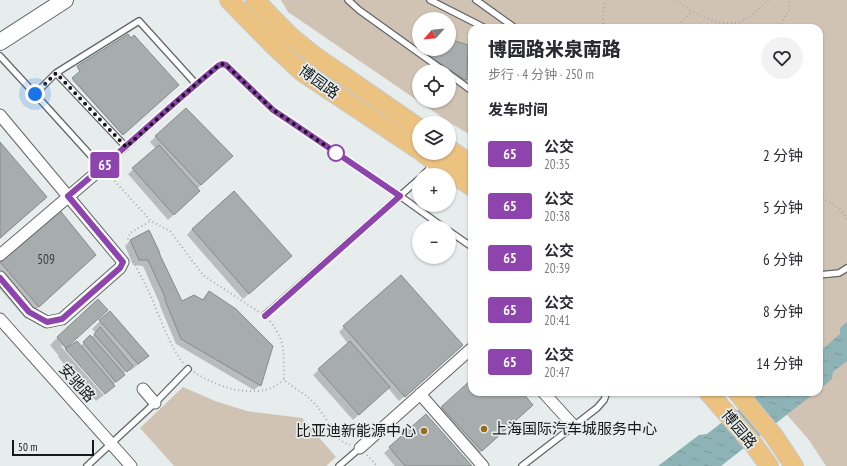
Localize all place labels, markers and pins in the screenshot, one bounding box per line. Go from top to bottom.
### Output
unlabelled marker [327,144,345,162]
place label: 上海国际汽车城服务中心 [492,419,657,438]
place label: 比亚迪新能源中心 [296,421,416,440]
marker: 上海国际汽车城服务中心 [479,424,489,434]
marker: 比亚迪新能源中心 [419,426,429,436]

